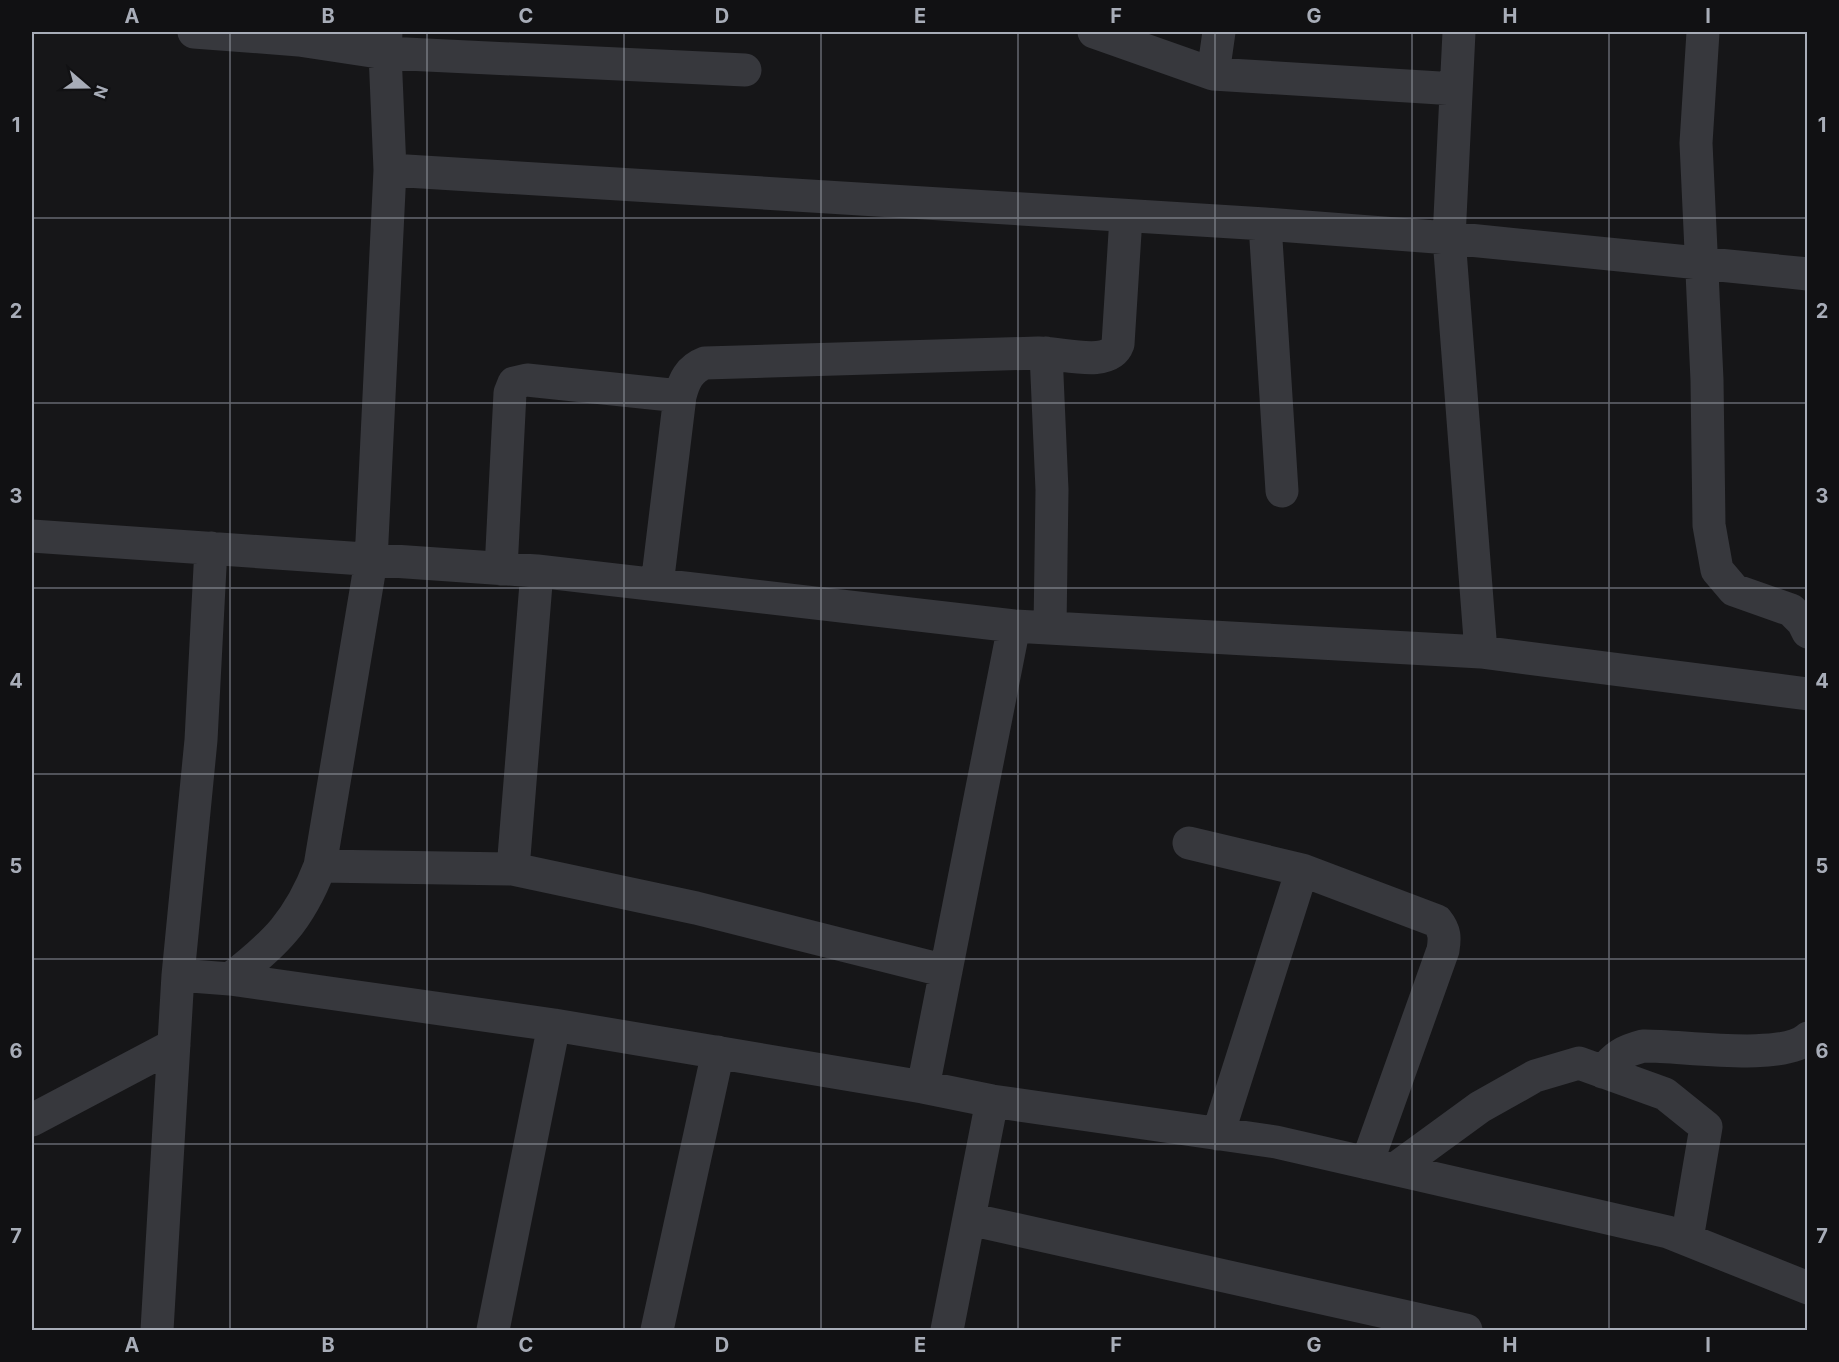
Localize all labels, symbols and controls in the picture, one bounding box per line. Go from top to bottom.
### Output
text: A [125,4,140,28]
text: B [321,4,335,28]
text: C [519,4,533,28]
text: D [715,4,729,28]
text: E [914,4,926,28]
text: F [1110,4,1122,28]
text: G [1306,4,1322,28]
text: H [1503,4,1517,28]
text: I [1705,4,1711,28]
north arrow [57,57,117,117]
text: N [90,83,113,101]
text: 1 [12,113,20,137]
text: 1 [1818,113,1826,137]
text: 2 [10,299,22,323]
text: 2 [1816,299,1828,323]
text: 3 [10,484,22,508]
text: 3 [1816,484,1828,508]
text: 4 [9,669,23,693]
text: 4 [1815,669,1829,693]
text: 5 [10,854,22,878]
text: 5 [1816,854,1828,878]
text: 6 [10,1039,23,1063]
text: 6 [1816,1039,1829,1063]
text: 7 [10,1224,22,1248]
text: 7 [1816,1224,1828,1248]
text: A [125,1333,140,1357]
text: B [321,1333,335,1357]
text: C [519,1333,533,1357]
text: D [715,1333,729,1357]
text: E [914,1333,926,1357]
text: F [1110,1333,1122,1357]
text: G [1306,1333,1322,1357]
text: H [1503,1333,1517,1357]
text: I [1705,1333,1711,1357]

